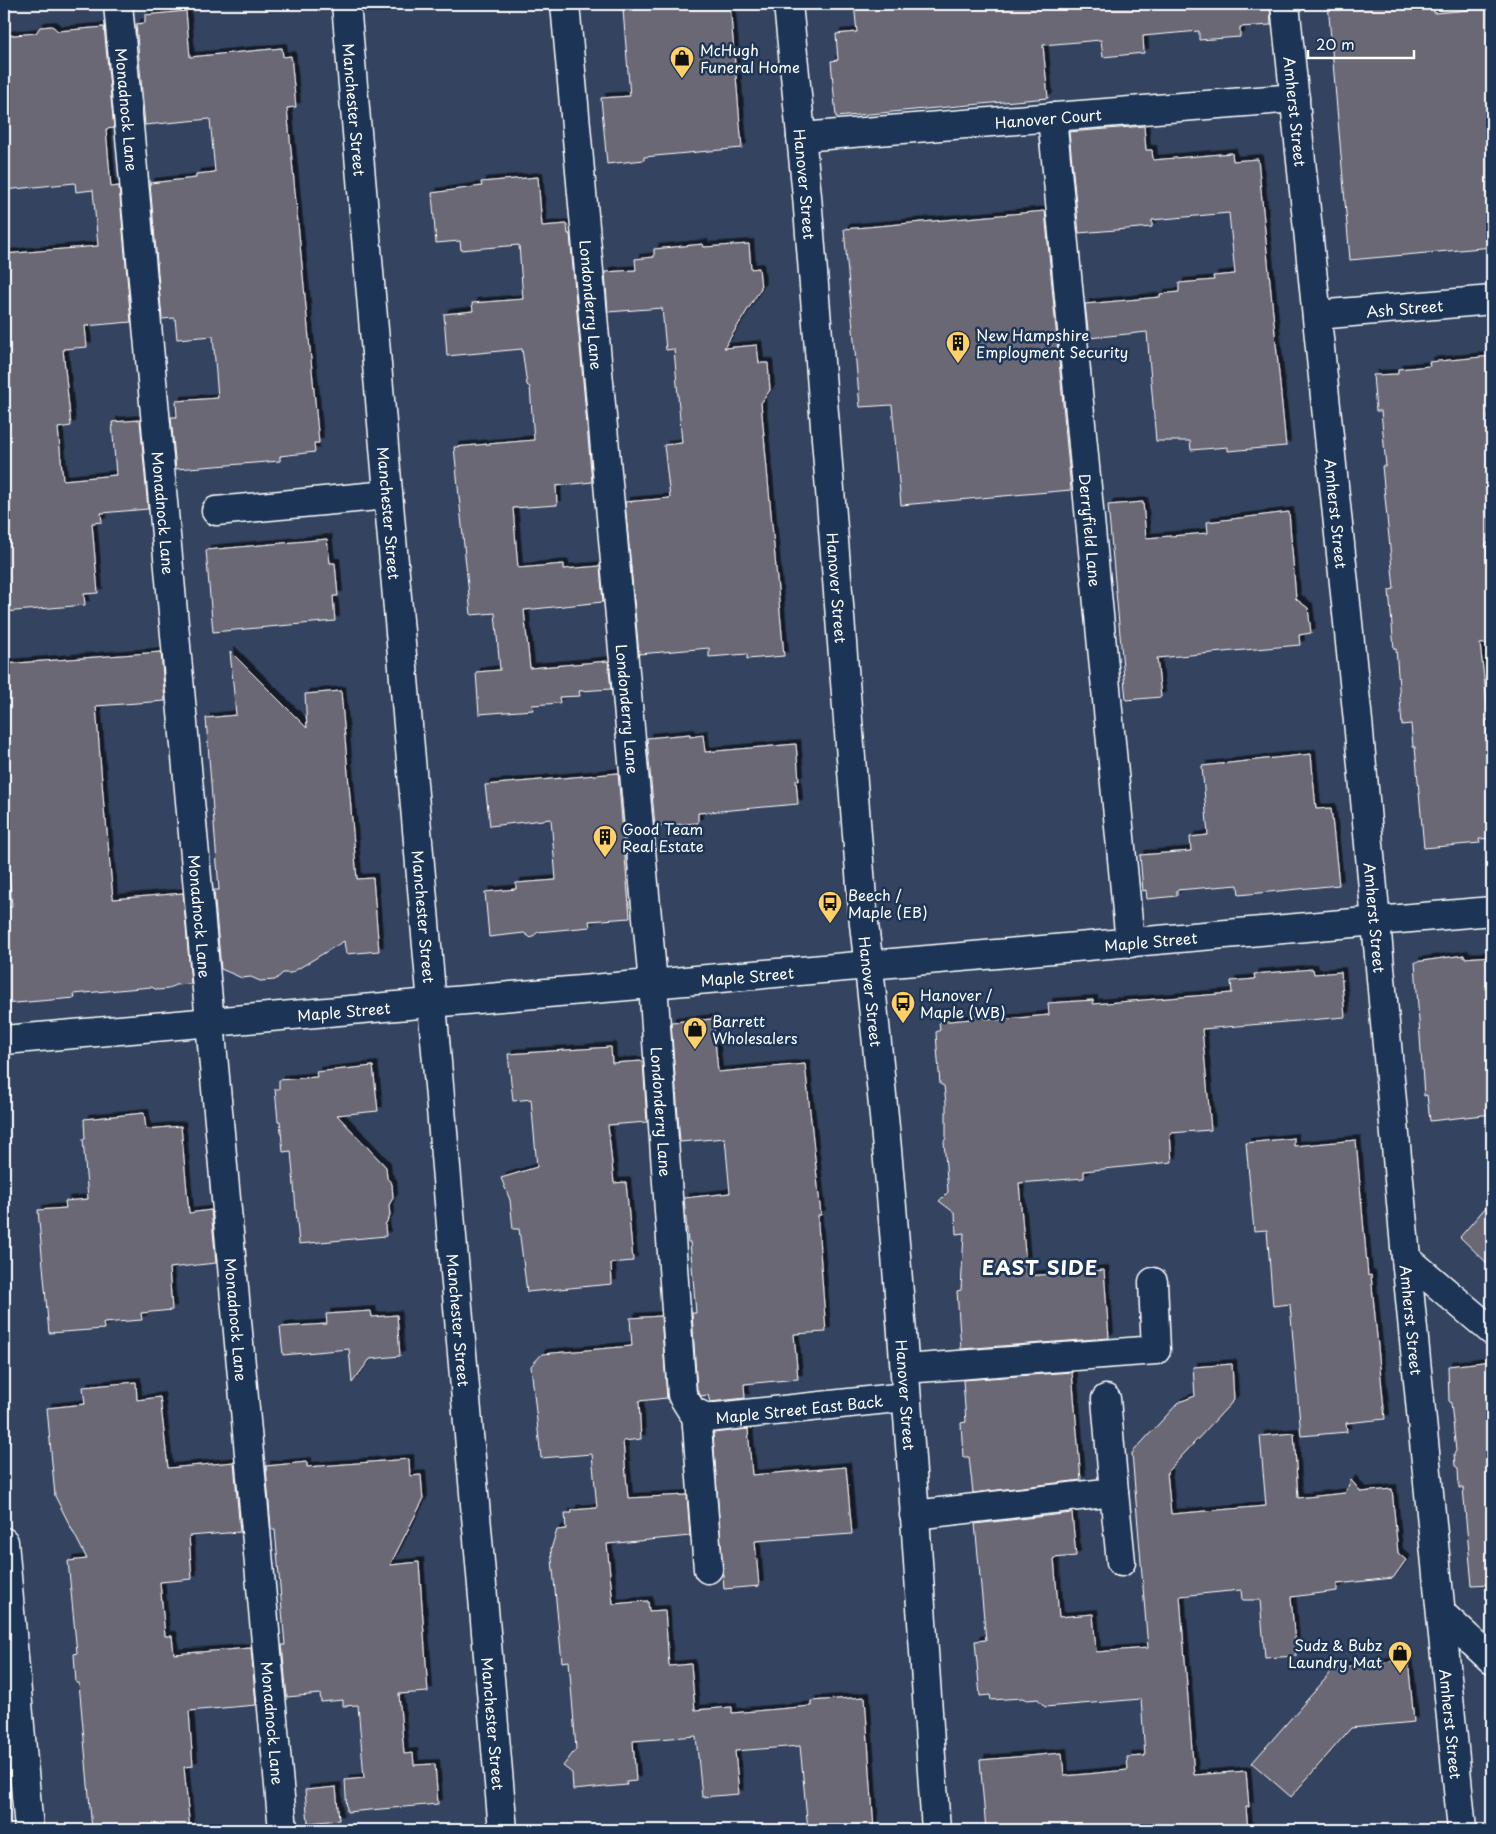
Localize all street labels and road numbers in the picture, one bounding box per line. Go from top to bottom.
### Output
street label: Manchester Street [338,42,372,177]
street label: Monadnock Lane [111,47,145,172]
street label: Amherst Street [1279,55,1313,168]
street label: Hanover Court [994,102,1103,133]
street label: Hanover Street [789,128,822,240]
street label: Londonderry Lane [575,239,609,371]
street label: Ash Street [1365,293,1444,322]
street label: Manchester Street [373,446,407,581]
street label: Monadnock Lane [147,450,181,576]
street label: Amherst Street [1320,457,1354,570]
street label: Derryfield Lane [1074,473,1108,588]
street label: Hanover Street [822,532,853,644]
street label: Londonderry Lane [611,643,646,775]
street label: Manchester Street [407,849,442,984]
street label: Monadnock Lane [183,854,217,979]
street label: Amherst Street [1359,861,1392,974]
street label: Maple Street [1103,925,1198,956]
street label: Hanover Street [854,935,889,1048]
street label: Maple Street [700,960,795,991]
street label: Maple Street [296,995,391,1026]
street label: Londonderry Lane [646,1046,678,1178]
street label: Manchester Street [442,1253,476,1388]
street label: Monadnock Lane [220,1257,254,1382]
street label: Amherst Street [1395,1264,1429,1376]
street label: Hanover Street [891,1339,922,1451]
street label: Maple Street East Back [714,1388,884,1429]
street label: Manchester Street [477,1656,511,1791]
street label: Monadnock Lane [256,1660,290,1786]
street label: Amherst Street [1435,1668,1468,1780]

